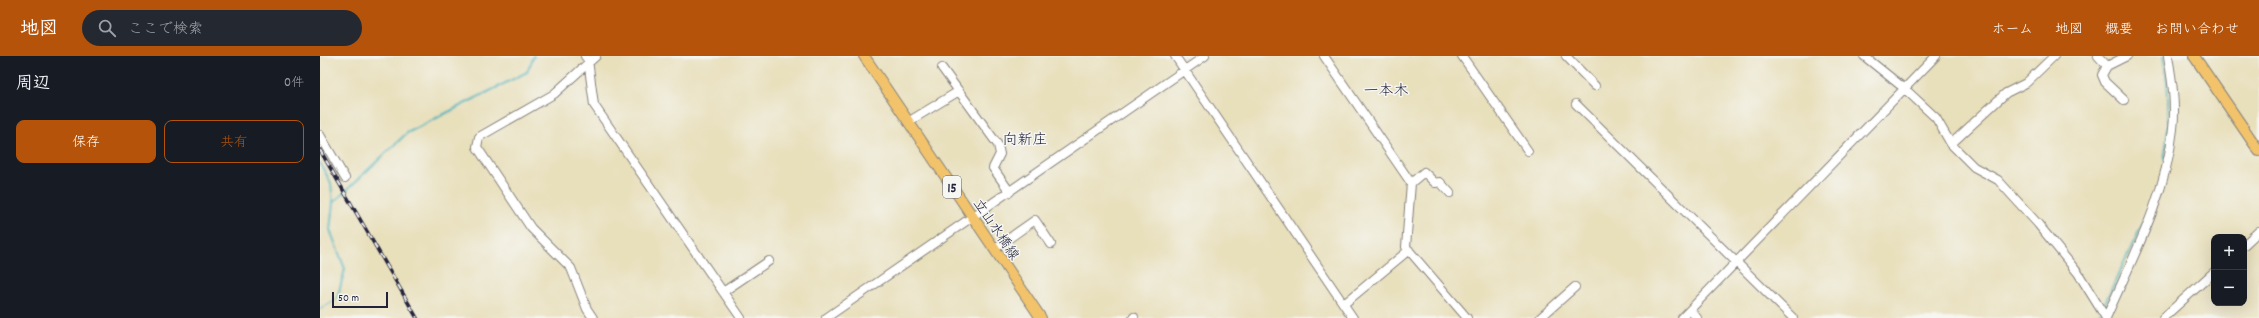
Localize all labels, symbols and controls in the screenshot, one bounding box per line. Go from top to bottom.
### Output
search box [82,10,362,46]
text: 地図 [20,17,58,44]
icon: search [96,17,118,39]
text: ここで検索 [128,19,203,41]
text: ホーム [1992,20,2033,40]
text: 地図 [2055,20,2083,40]
text: 概要 [2105,20,2133,40]
text: お問い合わせ [2155,20,2239,40]
text: 周辺 [16,73,50,97]
text: 0件 [284,74,304,93]
district label: 一本木 [1363,81,1409,103]
button: 保存 [16,120,156,163]
button: 共有 [164,120,304,163]
district label: 向新庄 [1002,130,1048,152]
road number: 15 [943,176,961,198]
street label: 立山水橋線 [967,196,1023,265]
map controls [2211,234,2247,306]
button: + [2211,234,2247,270]
button: − [2211,270,2247,306]
scale bar [332,290,388,309]
text: 50 m [338,291,359,307]

